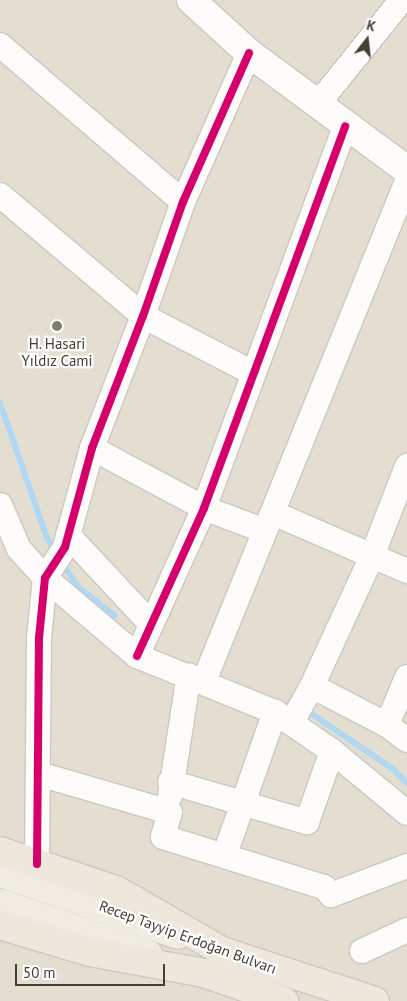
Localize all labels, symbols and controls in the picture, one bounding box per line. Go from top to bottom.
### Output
north arrow [342,15,392,65]
text: K [364,16,378,35]
marker: H. Hasari Yıldız Cami [51,320,63,332]
place label: H. Hasari Yıldız Cami [21,334,93,369]
street label: Recep Tayyip Erdoğan Bulvarı [96,896,280,978]
scale bar [18,954,168,986]
text: 50 m [23,963,56,982]

